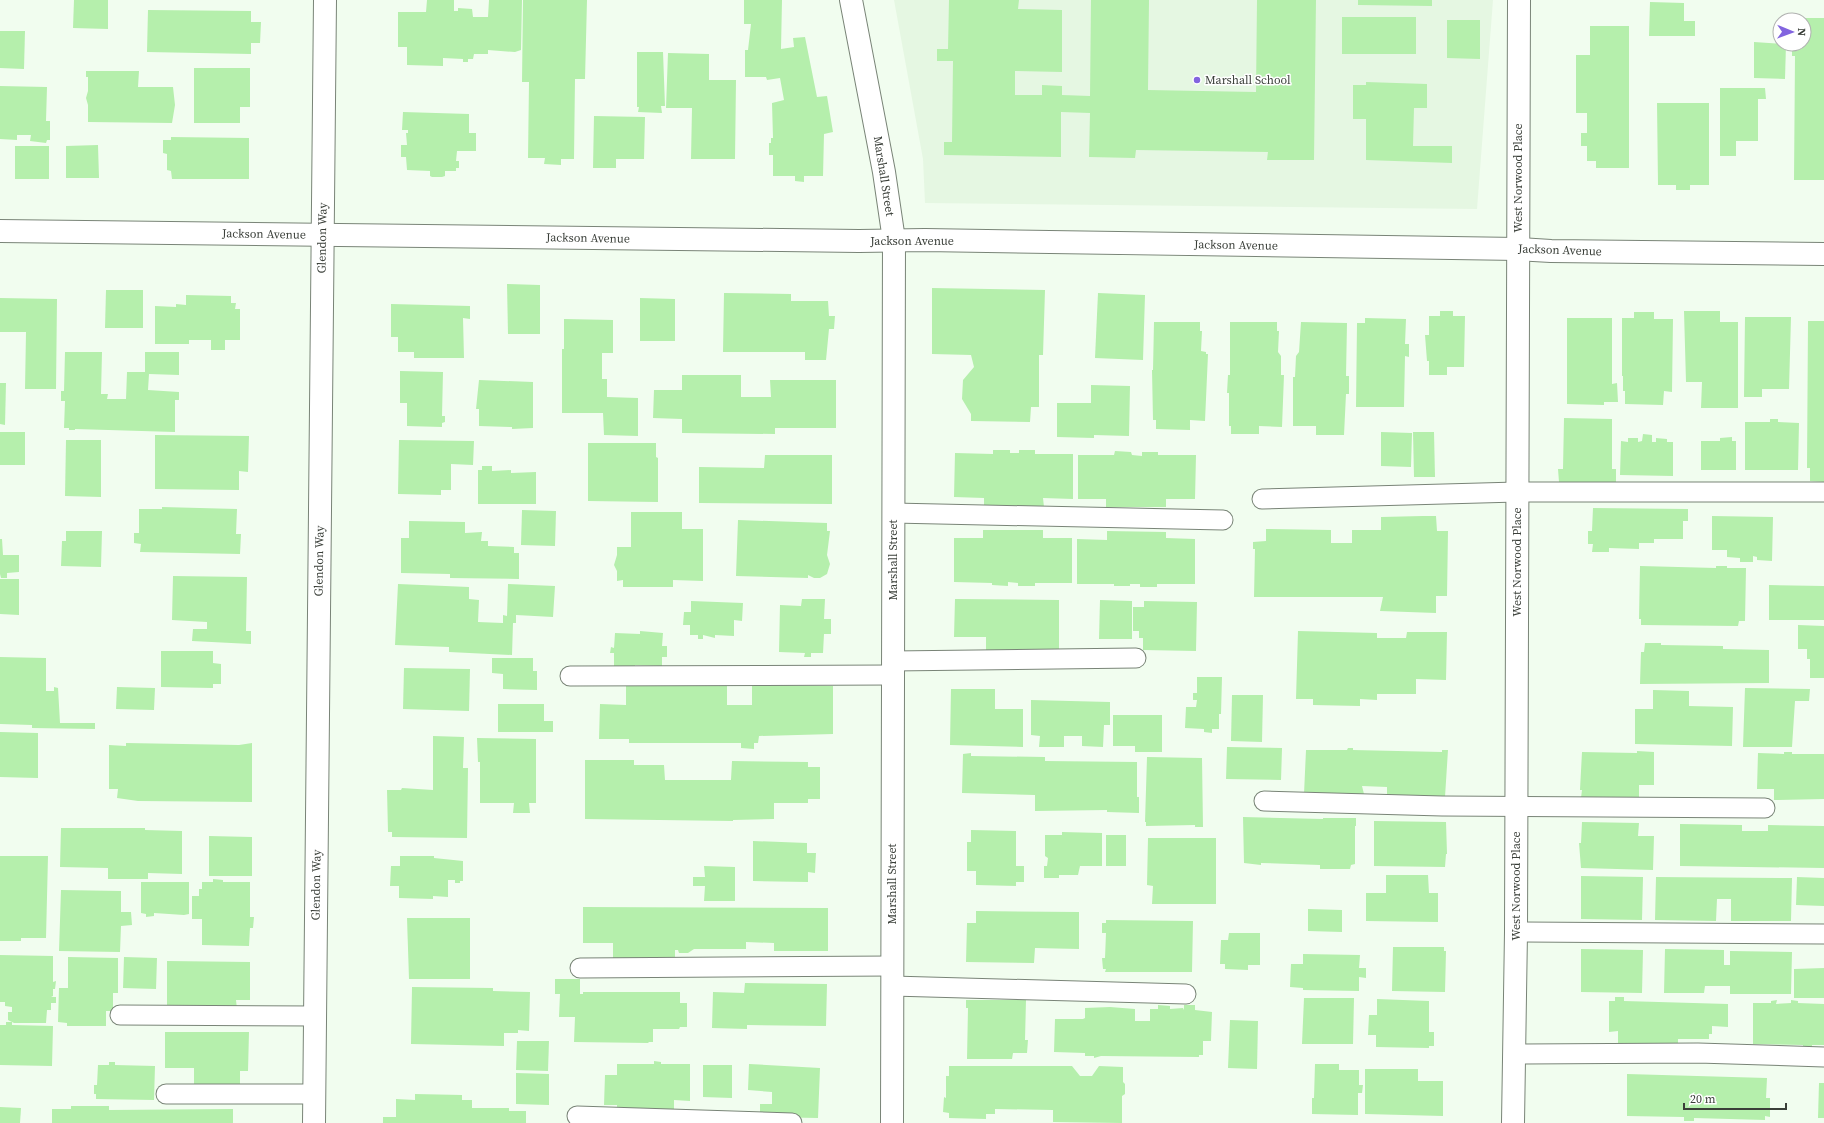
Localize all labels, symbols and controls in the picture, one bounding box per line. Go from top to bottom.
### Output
north arrow [1772,12,1812,52]
text: N [1794,28,1809,36]
place label: Marshall School [1205,72,1291,88]
marker: Marshall School [1192,75,1202,85]
street label: West Norwood Place [1510,123,1526,233]
street label: Marshall Street [870,135,898,217]
street label: Glendon Way [313,201,331,274]
street label: Jackson Avenue [221,225,306,243]
street label: Jackson Avenue [545,229,630,247]
street label: Jackson Avenue [869,233,954,249]
street label: Jackson Avenue [1193,236,1278,254]
street label: Jackson Avenue [1517,241,1602,259]
street label: West Norwood Place [1509,507,1525,617]
street label: Marshall Street [885,519,901,600]
street label: Glendon Way [310,524,328,597]
street label: West Norwood Place [1508,831,1524,941]
street label: Marshall Street [884,843,900,924]
street label: Glendon Way [307,848,325,921]
scale bar [1684,1085,1786,1111]
text: 20 m [1690,1091,1716,1107]

